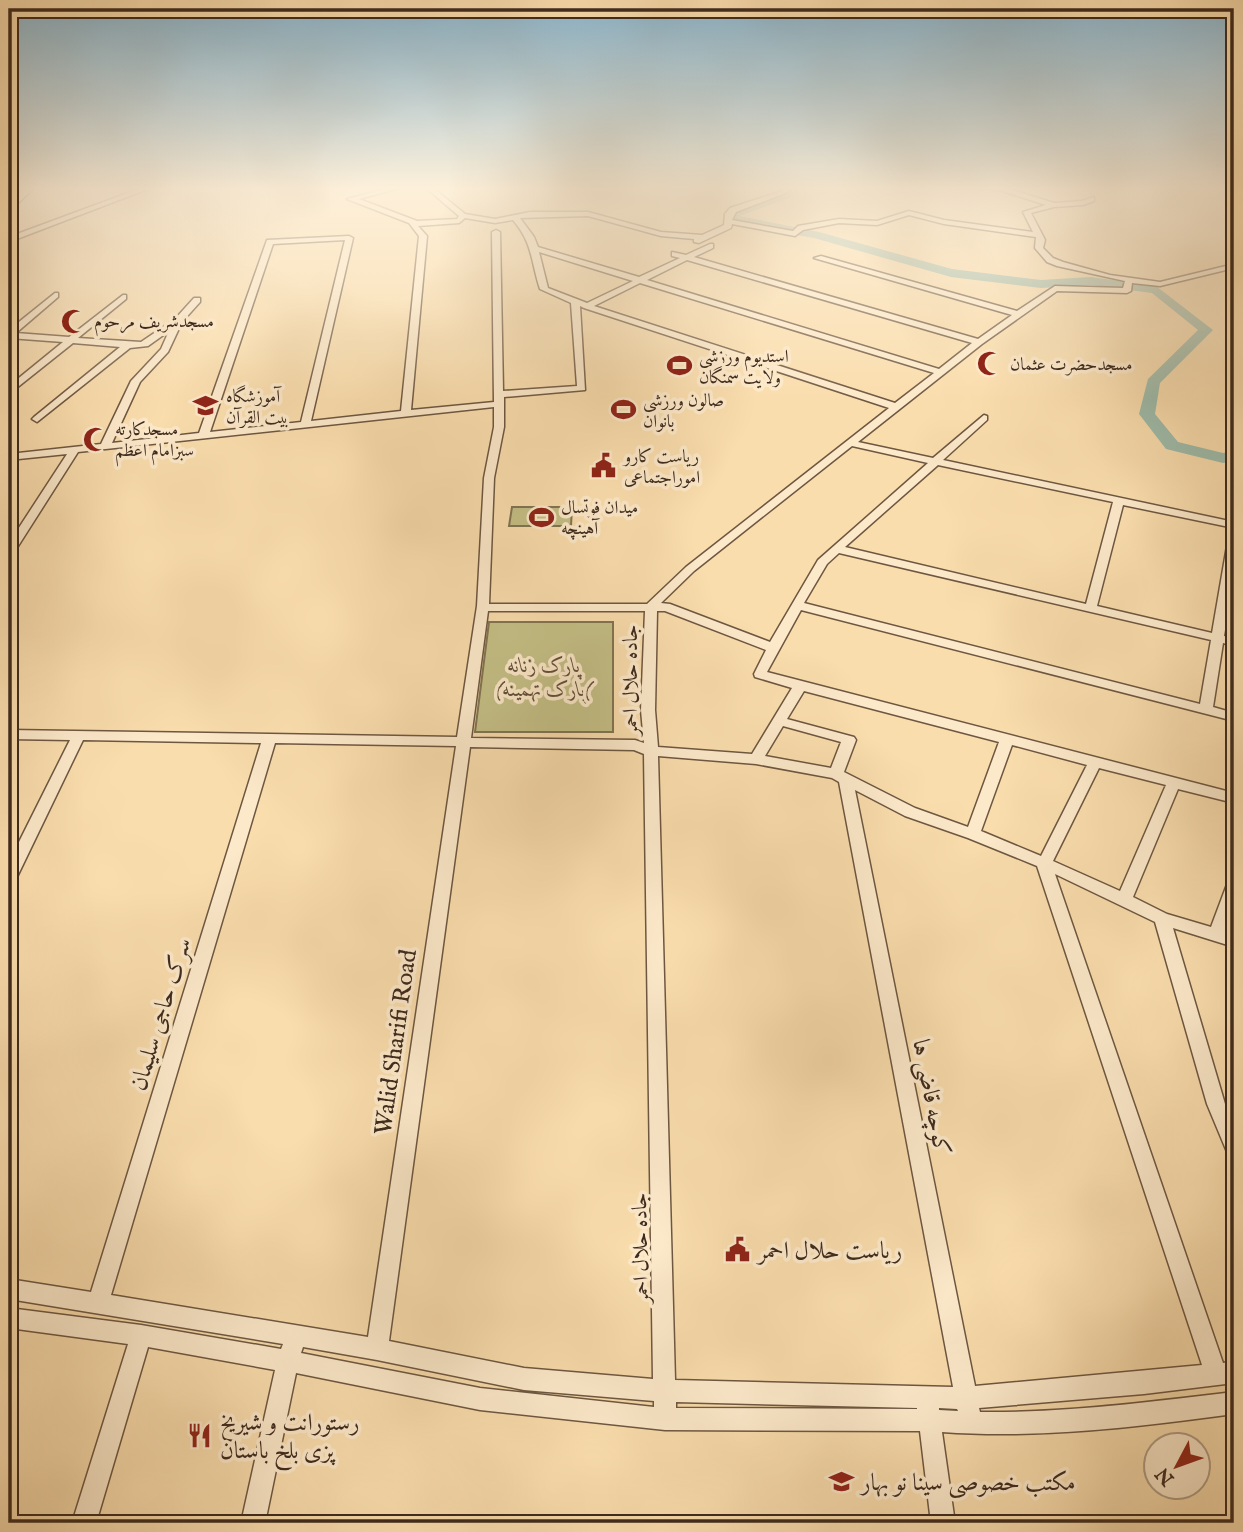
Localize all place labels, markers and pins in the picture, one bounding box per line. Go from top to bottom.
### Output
mosque icon: مسجدشریف مرحوم [60,307,88,335]
place label: مسجدشریف مرحوم [94,311,214,337]
place label: استدیوم ورزشی ولایت سمنگان [699,346,789,390]
mosque icon: مسجدحضرت عثمان [976,350,1004,378]
sports icon: استدیوم ورزشی ولایت سمنگان [665,352,693,380]
place label: مسجدحضرت عثمان [1010,354,1133,377]
place label: آموزشگاه بیت القرآن [226,384,289,430]
place label: صالون ورزشی بانوان [643,390,724,434]
school or university icon: آموزشگاه بیت القرآن [192,392,220,420]
sports icon: صالون ورزشی بانوان [609,396,637,424]
place label: مسجدکارته سبزامام اعظم [115,419,194,467]
mosque icon: مسجدکارته سبزامام اعظم [81,425,109,453]
place label: ریاست کارو اموراجتماعی [622,446,700,490]
public building icon: ریاست کارو اموراجتماعی [590,452,618,480]
place label: میدان فوتسال آهینچه [561,497,638,541]
sports icon: میدان فوتسال آهینچه [527,503,555,531]
public building icon: ریاست حلال احمر [724,1236,752,1264]
place label: ریاست حلال احمر [755,1236,902,1267]
place label: رستورانت و شیریخ پزی بلخ باستان [220,1408,360,1471]
restaurant icon: رستورانت و شیریخ پزی بلخ باستان [186,1422,214,1450]
school or university icon: مکتب خصوصی سینا نو بهار [827,1468,855,1496]
place label: مکتب خصوصی سینا نو بهار [859,1468,1076,1499]

